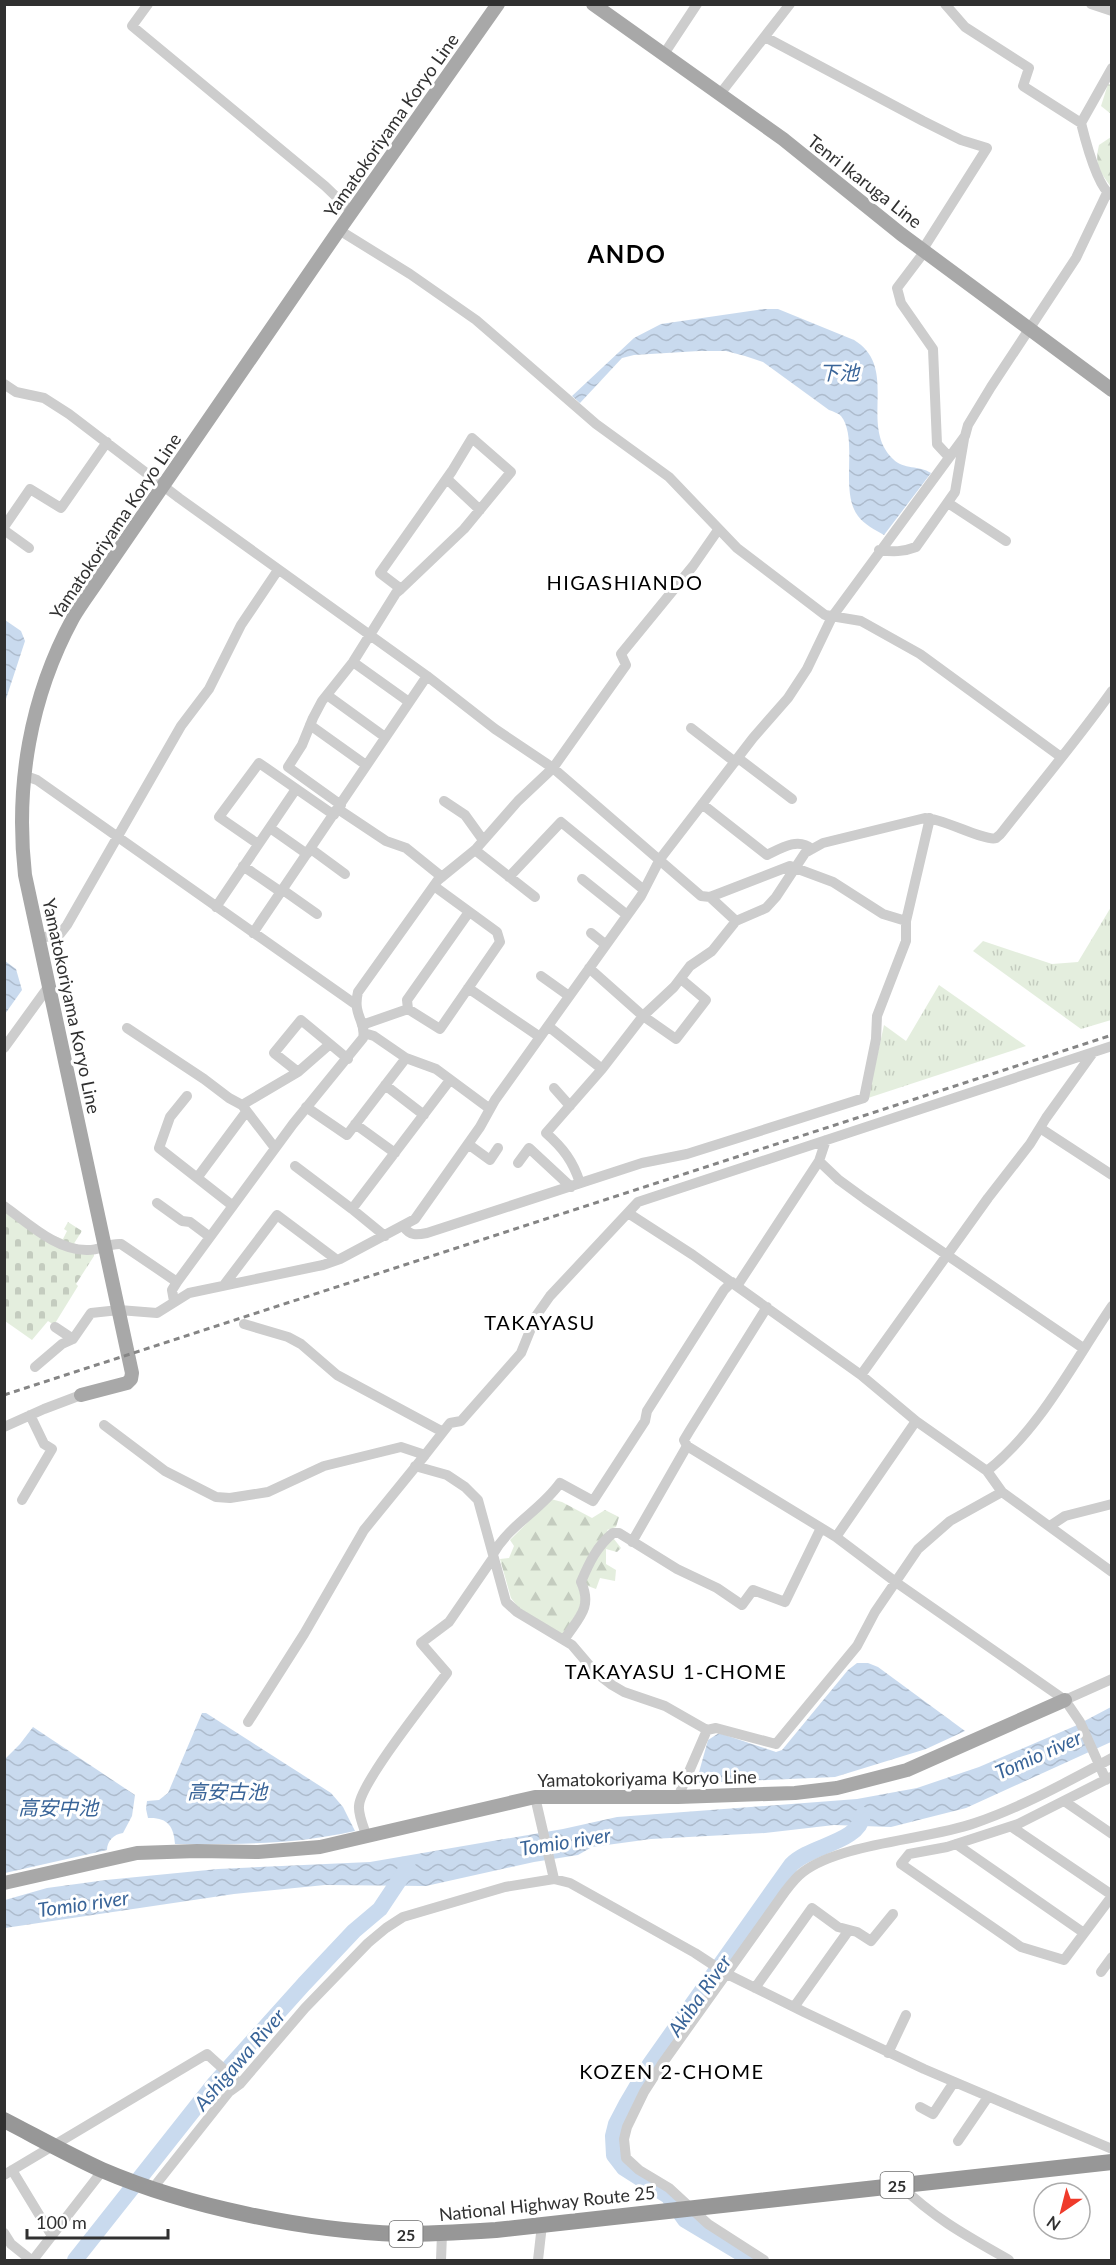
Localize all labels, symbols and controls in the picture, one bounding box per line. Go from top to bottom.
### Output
street label: Yamatokoriyama Koryo Line [319,29,463,221]
street label: Tenri Ikaruga Line [803,130,927,232]
district label: ANDO [587,239,666,268]
water label: 下池 [819,360,861,384]
street label: Yamatokoriyama Koryo Line [45,429,185,623]
district label: HIGASHIANDO [546,570,704,594]
street label: Yamatokoriyama Koryo Line [38,896,106,1116]
district label: TAKAYASU [484,1310,596,1334]
district label: TAKAYASU 1-CHOME [565,1659,787,1683]
water label: Tomio river [991,1724,1086,1784]
street label: Yamatokoriyama Koryo Line [537,1765,757,1791]
water label: 高安古池 [187,1779,269,1803]
water label: 高安中池 [18,1795,100,1819]
water label: Tomio river [518,1822,613,1860]
water label: Tomio river [36,1885,131,1921]
water label: Akiba River [662,1949,736,2041]
water label: Ashigawa River [188,2003,290,2115]
district label: KOZEN 2-CHOME [579,2059,765,2083]
road number: 25 [880,2172,914,2198]
street label: National Highway Route 25 [438,2181,656,2225]
north arrow [1032,2181,1092,2241]
scale bar [27,2202,168,2240]
text: 100 m [36,2211,87,2233]
text: N [1043,2212,1064,2235]
road number: 25 [390,2221,422,2247]

